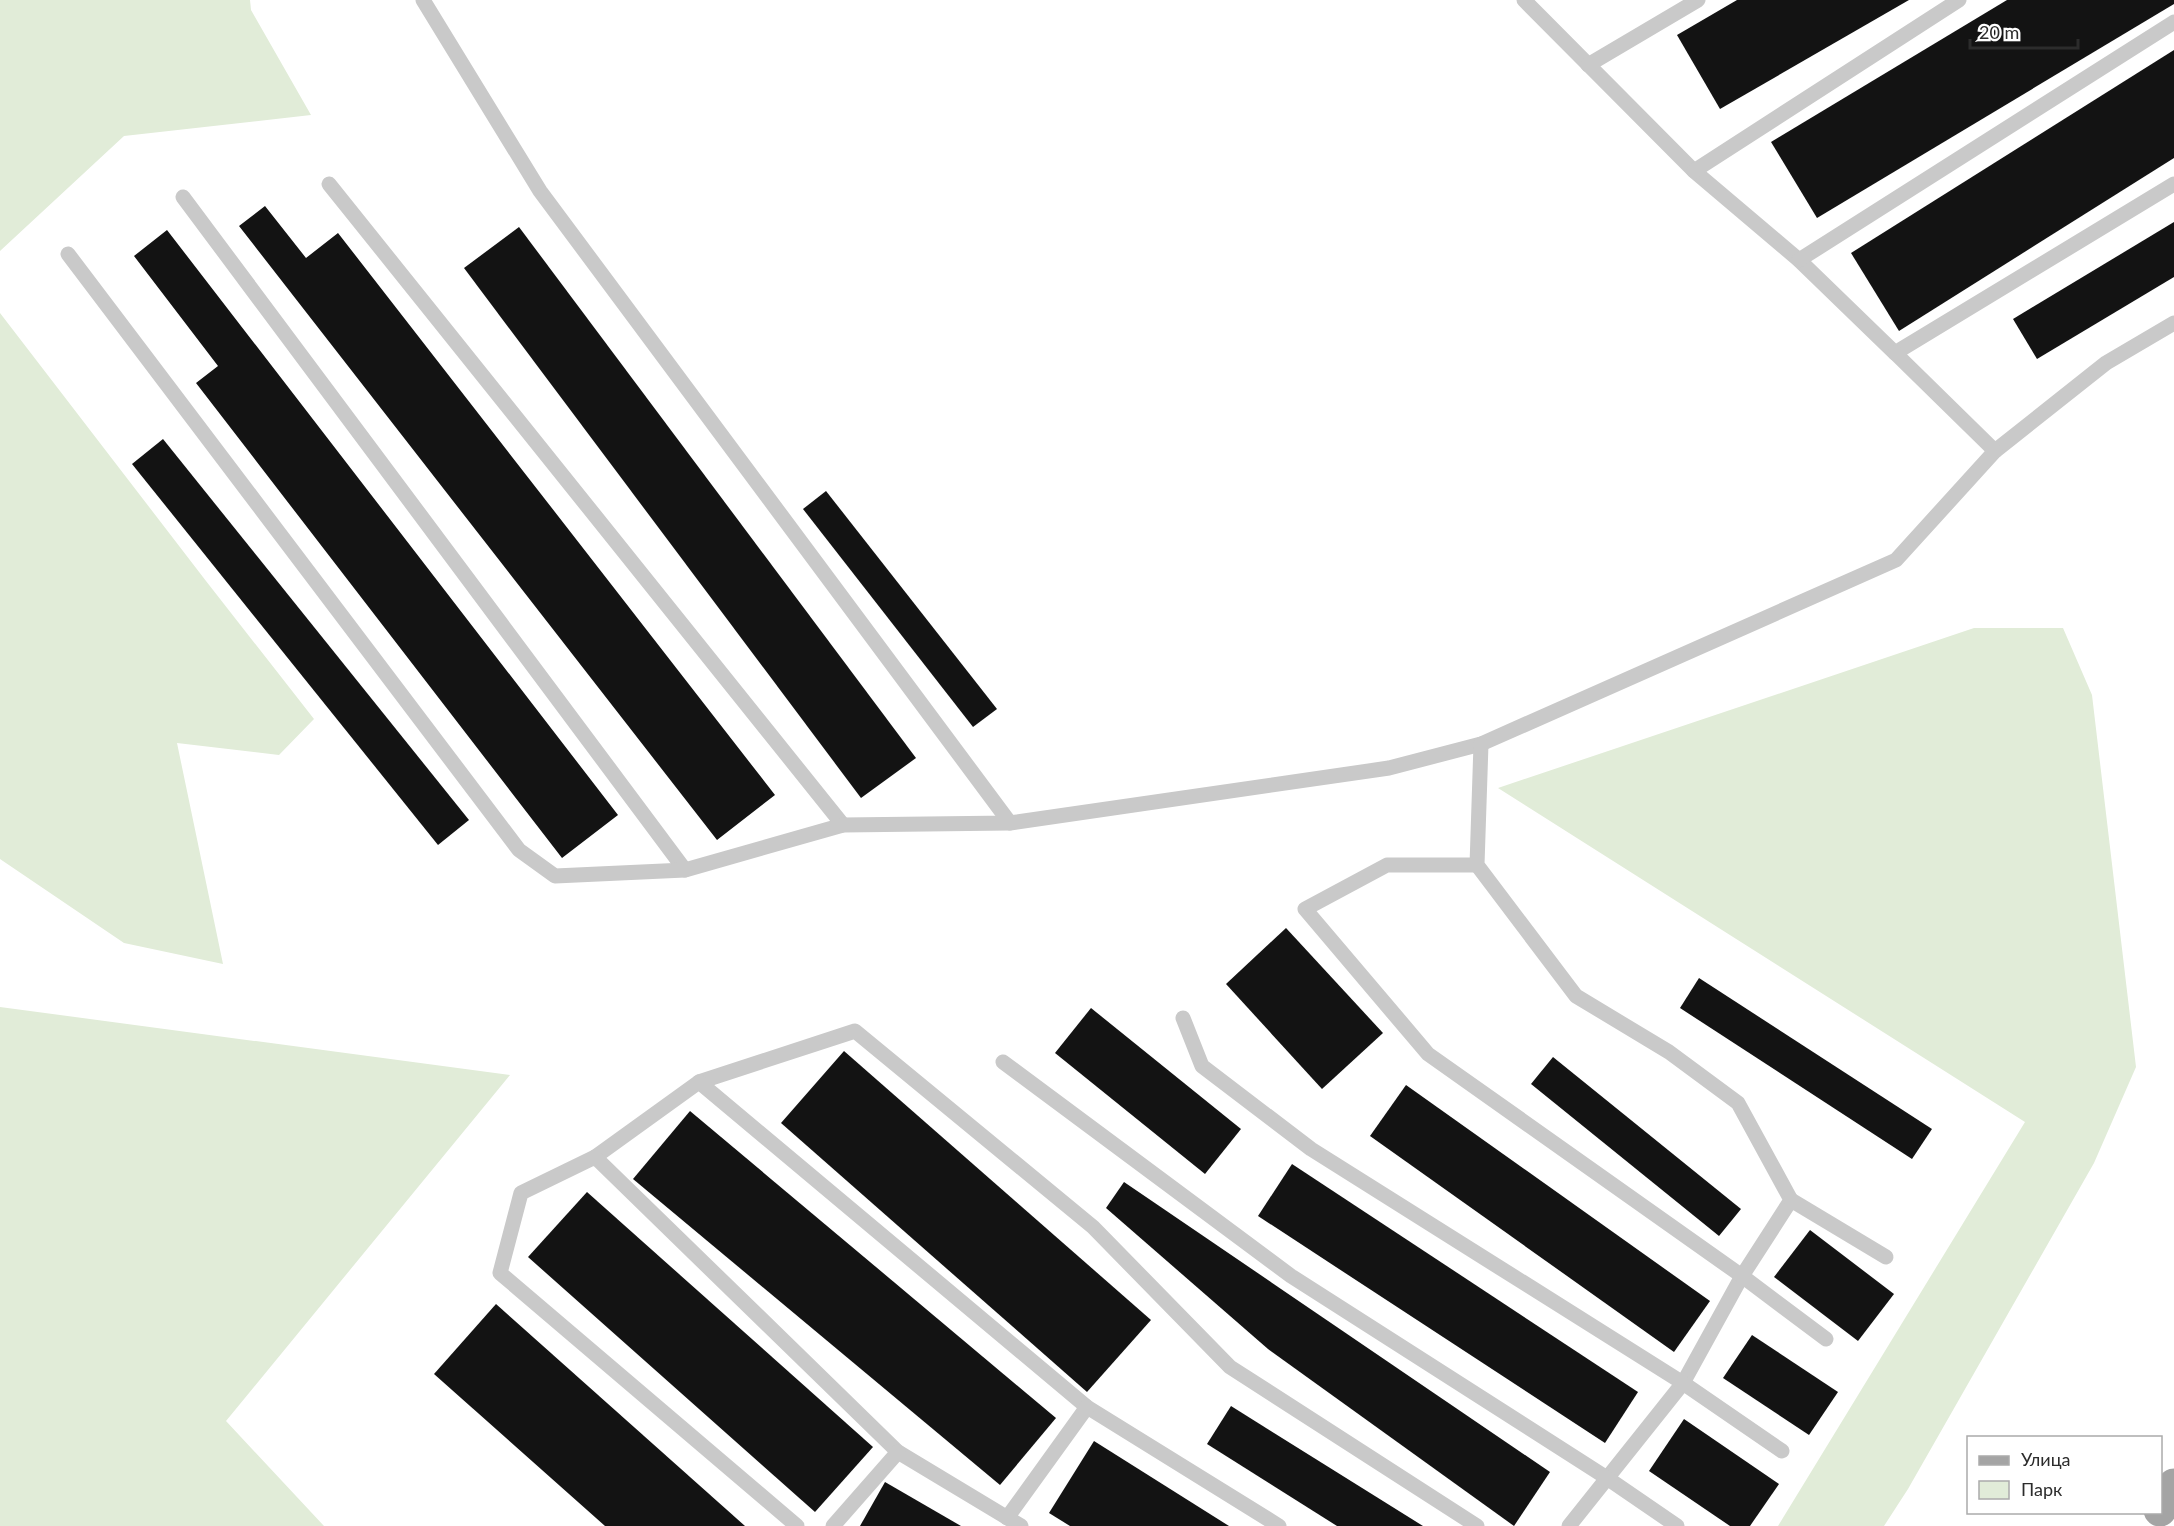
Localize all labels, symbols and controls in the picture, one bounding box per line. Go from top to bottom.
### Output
scale bar [1970,12,2078,50]
text: 20 m [1979,21,2019,43]
legend [1967,1436,2162,1514]
text: Улица [2021,1448,2071,1470]
text: Парк [2021,1478,2063,1500]

